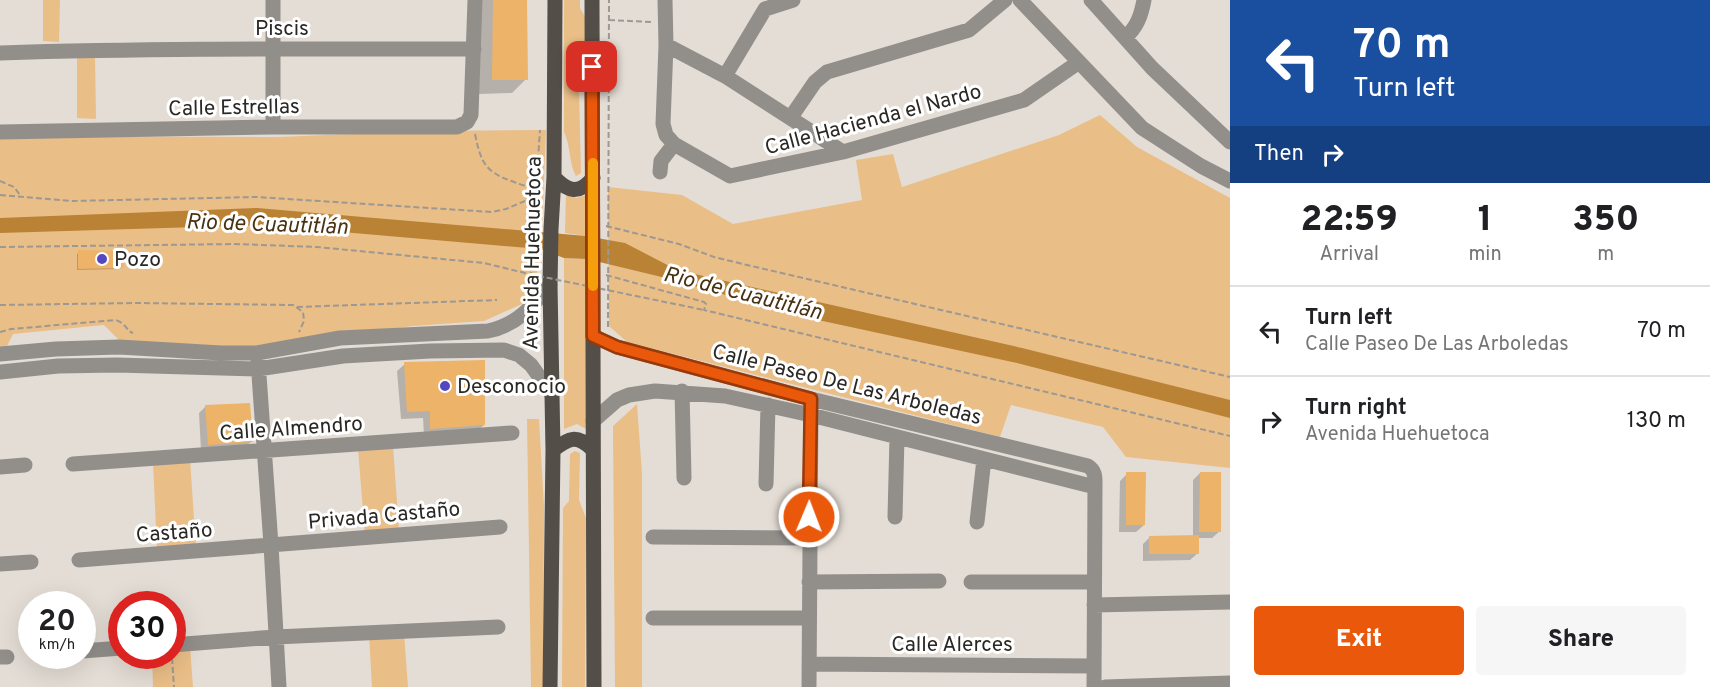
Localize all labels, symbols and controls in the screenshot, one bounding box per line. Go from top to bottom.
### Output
street label: Piscis [255,16,309,43]
text: 70 m [1353,20,1451,73]
icon: left [1254,24,1332,102]
pin [566,41,617,92]
icon: arrive [575,50,608,83]
text: Turn left [1353,72,1455,106]
street label: Calle Hacienda el Nardo [762,79,985,162]
street label: Calle Estrellas [168,94,300,123]
icon: right [1316,138,1349,171]
text: Then [1254,141,1304,168]
street label: Avenida Huehuetoca [518,156,549,350]
text: 22:59 [1301,198,1398,244]
text: 1 [1478,198,1492,244]
text: 350 [1572,198,1639,244]
water label: Rio de Cuautitlán [185,209,348,242]
text: Arrival [1319,242,1379,268]
text: min [1468,242,1502,268]
text: m [1597,242,1614,268]
place label: Pozo [114,247,161,274]
marker: Pozo [95,252,109,266]
water label: Rio de Cuautitlán [660,262,824,327]
text: Turn left [1305,305,1393,332]
icon: left [1254,315,1287,348]
text: 70 m [1637,318,1686,345]
text: Calle Paseo De Las Arboledas [1305,332,1569,358]
street label: Calle Paseo De Las Arboledas [709,339,984,432]
place label: Desconocio [457,374,566,401]
marker: Desconocio [438,379,452,393]
text: Turn right [1305,395,1407,422]
icon: right [1254,405,1287,438]
text: 130 m [1627,408,1686,435]
street label: Calle Almendro [218,411,364,448]
text: Avenida Huehuetoca [1305,422,1490,448]
position arrow [777,485,841,549]
street label: Privada Castaño [307,496,462,537]
street label: Castaño [135,517,213,550]
speed limit sign: 30 [108,591,186,669]
text: 20 [38,604,76,641]
button: Exit [1254,606,1464,675]
button: Share [1476,606,1686,675]
street label: Calle Alerces [891,632,1013,659]
text: km/h [39,636,75,655]

